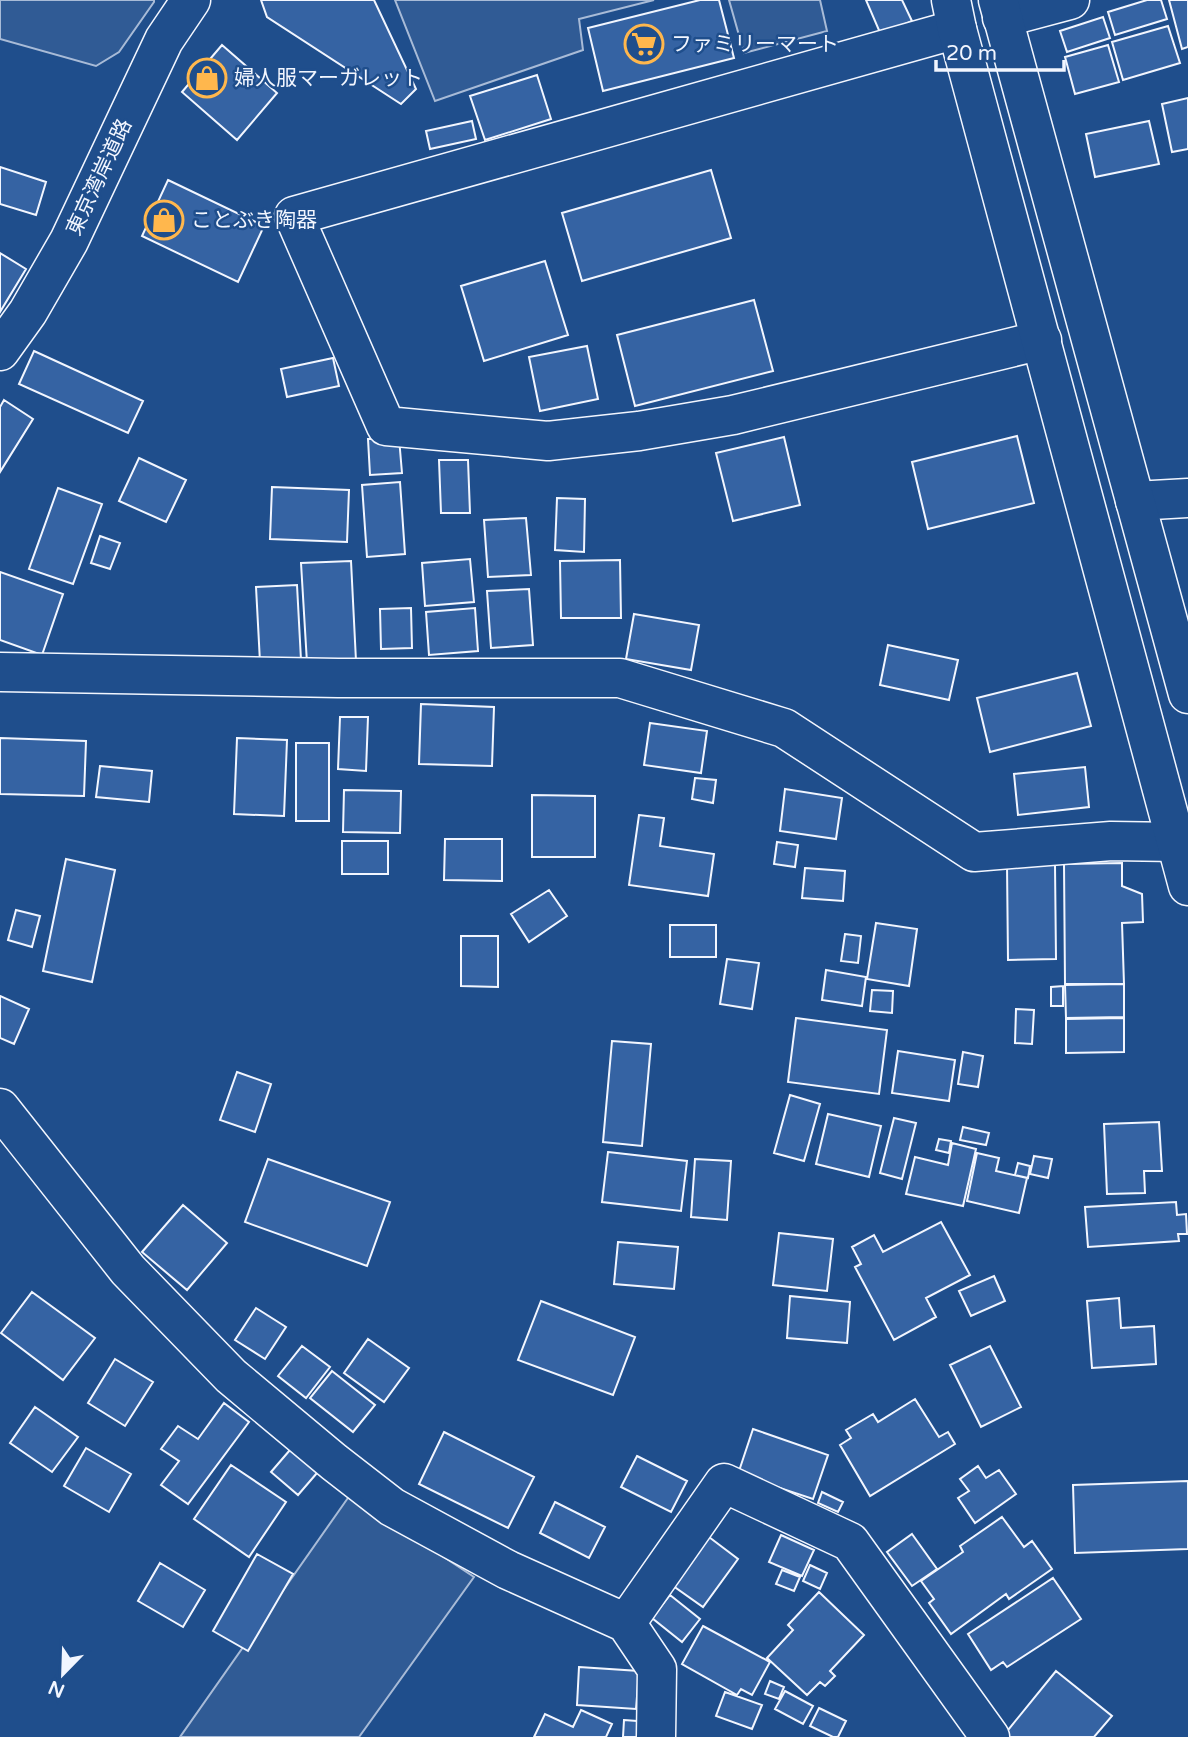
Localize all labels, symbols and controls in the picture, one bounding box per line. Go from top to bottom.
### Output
supermarket icon: ファミリーマート [623,23,665,65]
scale bar [936,28,1064,72]
place label: ファミリーマート [671,32,839,57]
text: 20 m [946,41,997,66]
shop icon: 婦人服マーガレット [186,57,228,99]
place label: 婦人服マーガレット [234,66,423,91]
street label: 東京湾岸道路 [61,115,137,240]
shop icon: ことぶき陶器 [143,199,185,241]
place label: ことぶき陶器 [191,208,317,233]
north arrow [28,1639,98,1709]
text: N [45,1676,68,1702]

